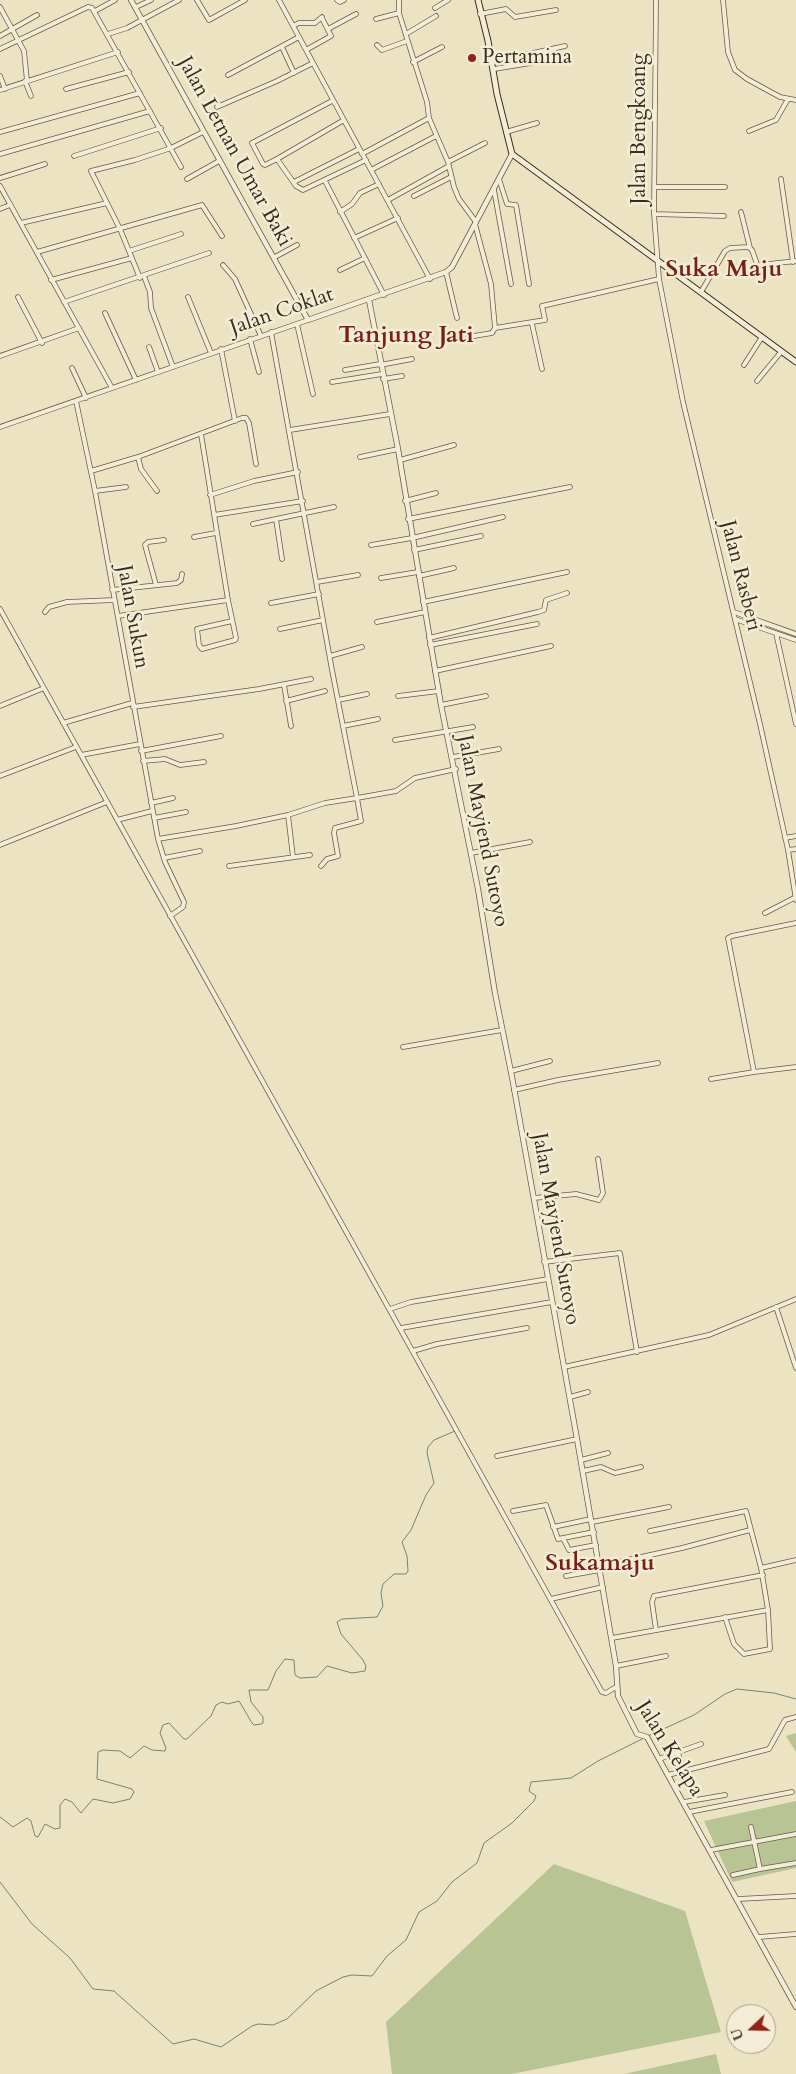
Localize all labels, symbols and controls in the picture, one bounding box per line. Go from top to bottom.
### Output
place label: Pertamina [482,45,572,71]
marker: Pertamina [466,52,478,64]
street label: Jalan Letnan Umar Baki [171,53,297,251]
street label: Jalan Bengkoang [627,53,653,205]
district label: Suka Maju [665,256,783,284]
street label: Jalan Coklat [227,283,337,341]
district label: Tanjung Jati [338,322,474,350]
street label: Jalan Rasberi [714,518,766,634]
street label: Jalan Sukun [110,563,154,671]
street label: Jalan Mayjend Sutoyo [451,733,513,929]
street label: Jalan Mayjend Sutoyo [526,1131,584,1327]
district label: Sukamaju [545,1550,655,1578]
street label: Jalan Kelapa [630,1697,708,1801]
north arrow [726,2004,776,2054]
text: U [727,2025,748,2043]

